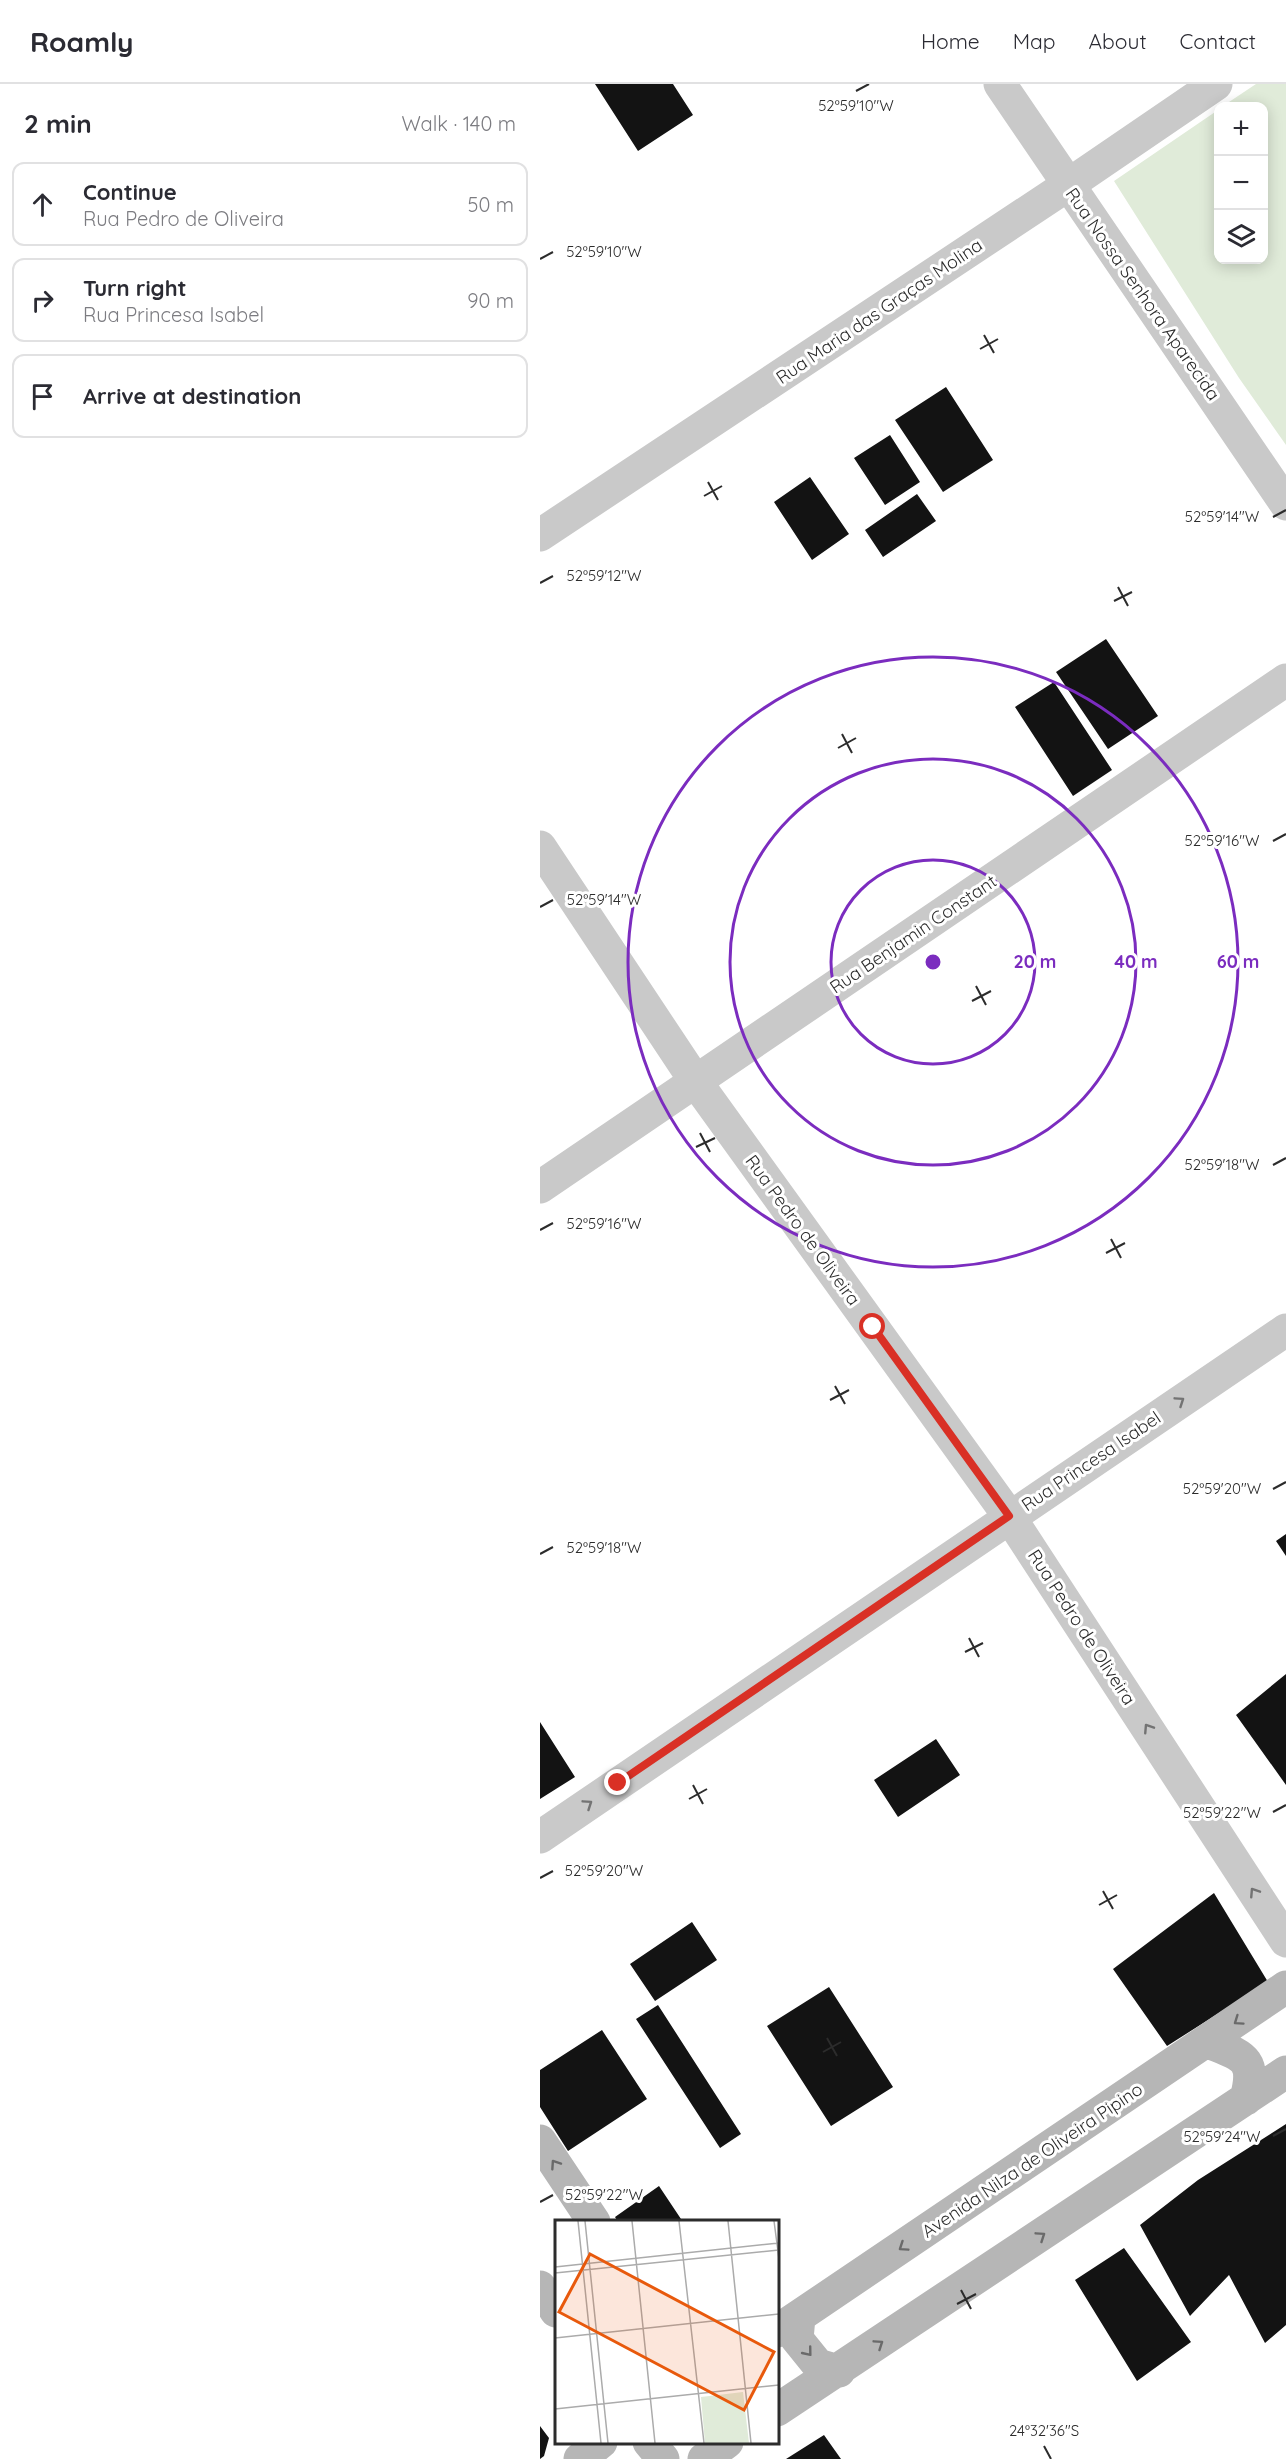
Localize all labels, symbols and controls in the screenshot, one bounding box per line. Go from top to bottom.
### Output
text: Roamly [30,24,134,59]
text: Home [921,28,980,54]
text: Map [1013,28,1056,54]
text: About [1089,28,1147,54]
text: Contact [1180,28,1256,54]
text: 52°59'10"W [818,96,894,115]
map controls [1214,102,1268,264]
button: + [1214,102,1268,156]
text: 2 min [24,107,92,140]
text: Walk · 140 m [401,111,516,136]
button: − [1214,156,1268,210]
text: Continue [83,178,177,206]
street label: Rua Nossa Senhora Aparecida [1061,183,1225,405]
icon: ahead [26,188,59,221]
text: 50 m [468,192,514,217]
text: Rua Pedro de Oliveira [83,206,284,231]
button: layers [1214,210,1268,264]
street label: Rua Maria das Graças Molina [771,233,987,389]
text: 52°59'10"W [566,242,642,261]
text: Turn right [83,274,187,302]
icon: right [26,284,59,317]
text: 90 m [467,288,514,313]
text: Rua Princesa Isabel [83,302,264,327]
icon: arrive [26,380,59,413]
text: Arrive at destination [83,382,301,410]
text: 52°59'14"W [1185,507,1260,526]
text: 52°59'12"W [566,566,642,585]
text: 52°59'16"W [1185,831,1260,850]
street label: Rua Benjamin Constant [825,870,1001,998]
text: 52°59'14"W [567,890,642,909]
text: 20 m [1014,950,1056,973]
text: 40 m [1114,950,1158,973]
text: 60 m [1217,950,1259,973]
centre of rings [923,952,943,972]
street label: Rua Pedro de Oliveira [741,1150,865,1310]
text: 52°59'18"W [1185,1155,1260,1174]
text: 52°59'16"W [567,1214,642,1233]
route start [859,1313,885,1339]
one-way arrow [1173,1397,1184,1408]
street label: Rua Princesa Isabel [1017,1406,1165,1516]
text: 52°59'20"W [1183,1479,1262,1498]
text: 52°59'18"W [567,1538,642,1557]
street label: Rua Pedro de Oliveira [1023,1545,1141,1709]
one-way arrow [1143,1724,1155,1734]
route end [604,1769,630,1795]
one-way arrow [582,1800,593,1811]
text: 52°59'22"W [1183,1803,1261,1822]
text: 52°59'20"W [565,1861,644,1880]
one-way arrow [1250,1887,1261,1898]
one-way arrow [1234,2013,1245,2024]
street label: Avenida Nilza de Oliveira Pipino [917,2077,1147,2243]
text: 52°59'24"W [1183,2127,1261,2146]
one-way arrow [552,2160,563,2171]
text: 52°59'22"W [565,2185,643,2204]
inset map [555,2220,778,2444]
one-way arrow [1035,2231,1045,2243]
one-way arrow [898,2240,909,2251]
one-way arrow [872,2340,883,2351]
one-way arrow [800,2345,811,2356]
text: 24°32'36"S [1009,2421,1079,2440]

